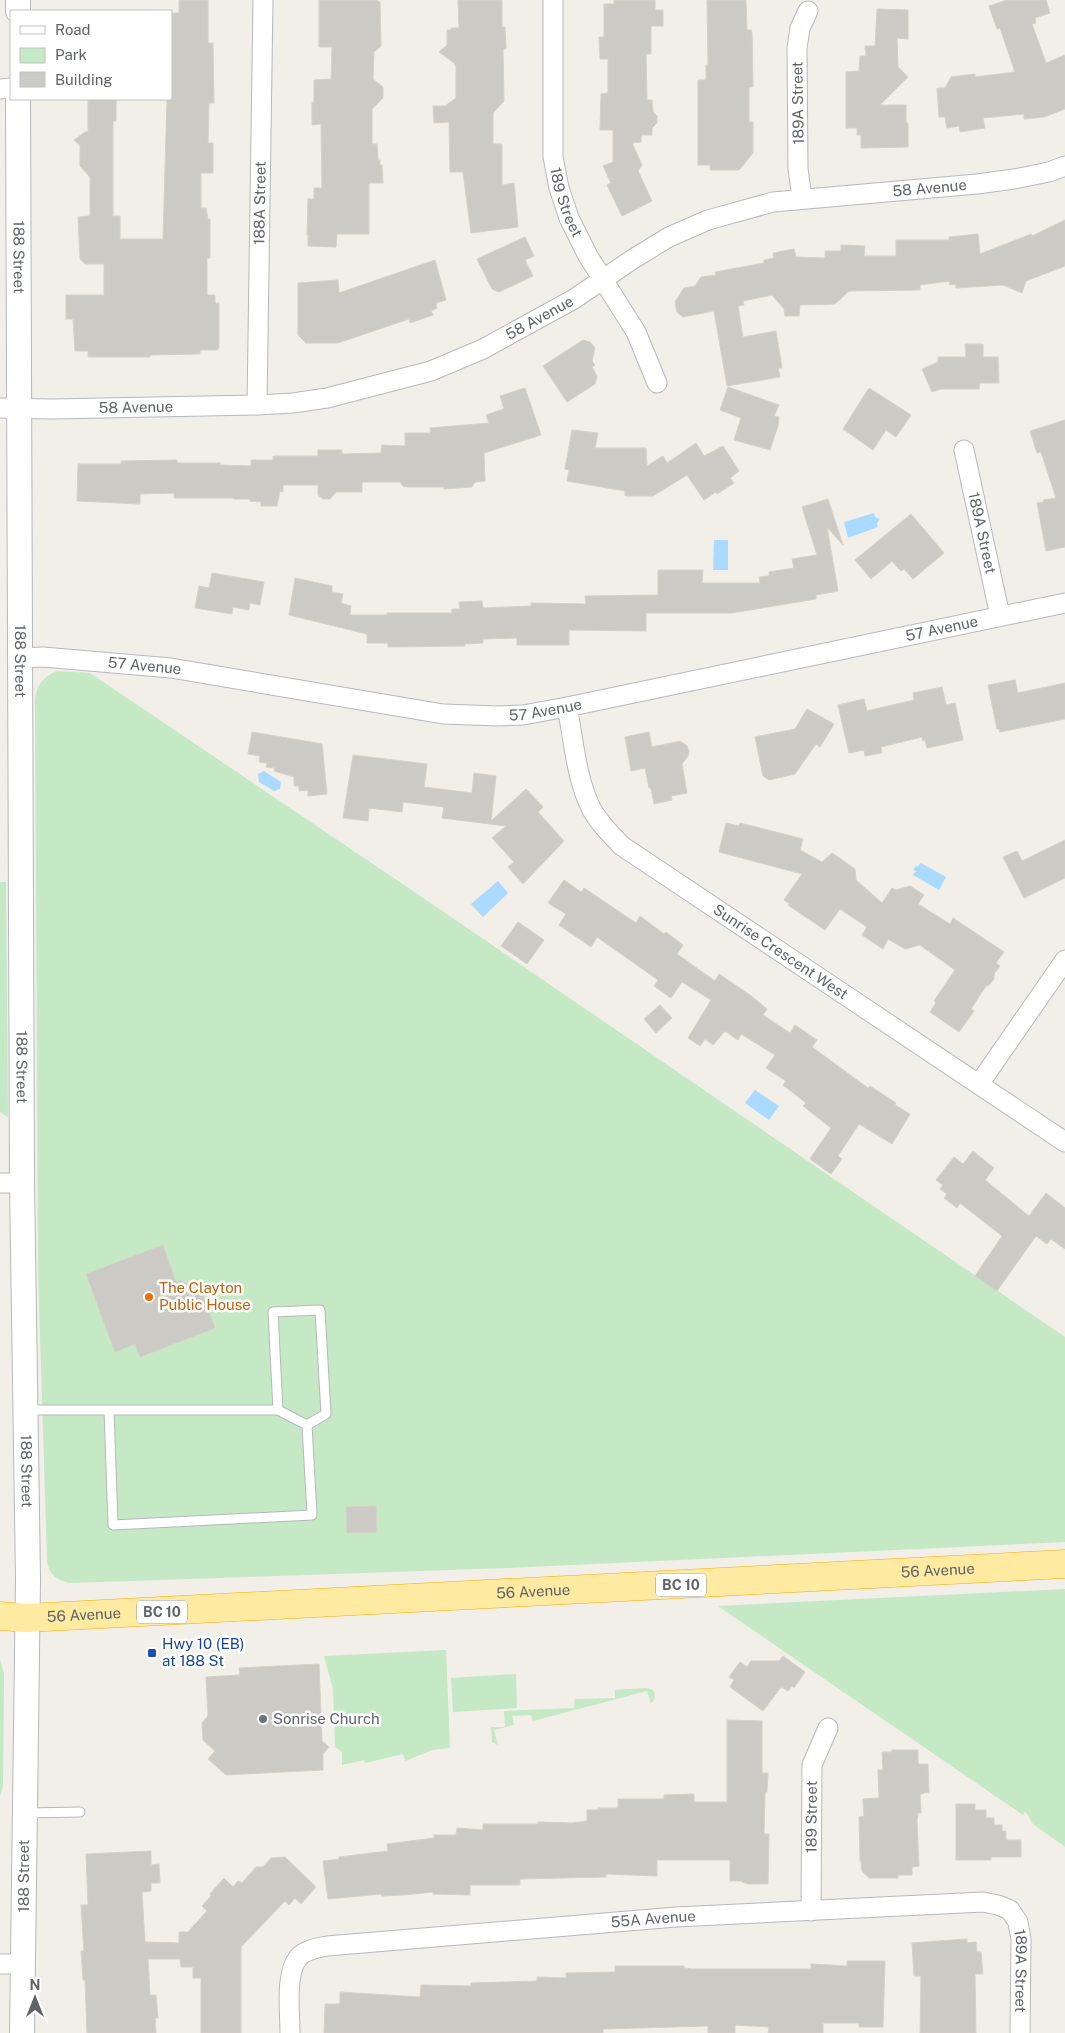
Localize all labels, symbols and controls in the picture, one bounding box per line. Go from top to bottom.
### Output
legend [10,10,172,100]
text: Road [55,21,91,38]
text: Park [55,46,87,63]
street label: 189A Street [788,61,807,145]
text: Building [55,71,113,88]
street label: 188A Street [250,161,269,245]
street label: 189 Street [547,166,586,240]
street label: 58 Avenue [892,176,968,199]
street label: 188 Street [10,220,28,294]
street label: 58 Avenue [503,292,576,343]
street label: 58 Avenue [99,398,173,416]
street label: 189A Street [965,490,1000,576]
street label: 57 Avenue [904,612,980,644]
street label: 188 Street [12,624,29,698]
street label: 57 Avenue [107,654,183,678]
street label: 57 Avenue [508,695,583,724]
street label: Sunrise Crescent West [710,900,851,1003]
street label: 188 Street [13,1030,31,1104]
place label: The Clayton Public House [159,1279,251,1313]
marker: The Clayton Public House [143,1291,155,1303]
street label: 188 Street [18,1434,36,1508]
street label: 56 Avenue [900,1560,975,1581]
road number: BC 10 [656,1574,706,1596]
street label: 56 Avenue [496,1581,571,1602]
road number: BC 10 [137,1600,187,1624]
street label: 56 Avenue [46,1604,121,1625]
place label: Hwy 10 (EB) at 188 St [162,1635,244,1669]
marker: Hwy 10 (EB) at 188 St [146,1647,158,1659]
place label: Sonrise Church [273,1710,380,1727]
marker: Sonrise Church [257,1713,269,1725]
street label: 189 Street [802,1780,820,1853]
street label: 188 Street [15,1839,32,1912]
street label: 55A Avenue [610,1907,696,1930]
street label: 189A Street [1011,1928,1030,2013]
north arrow [10,1973,60,2023]
text: N [30,1977,40,1993]

